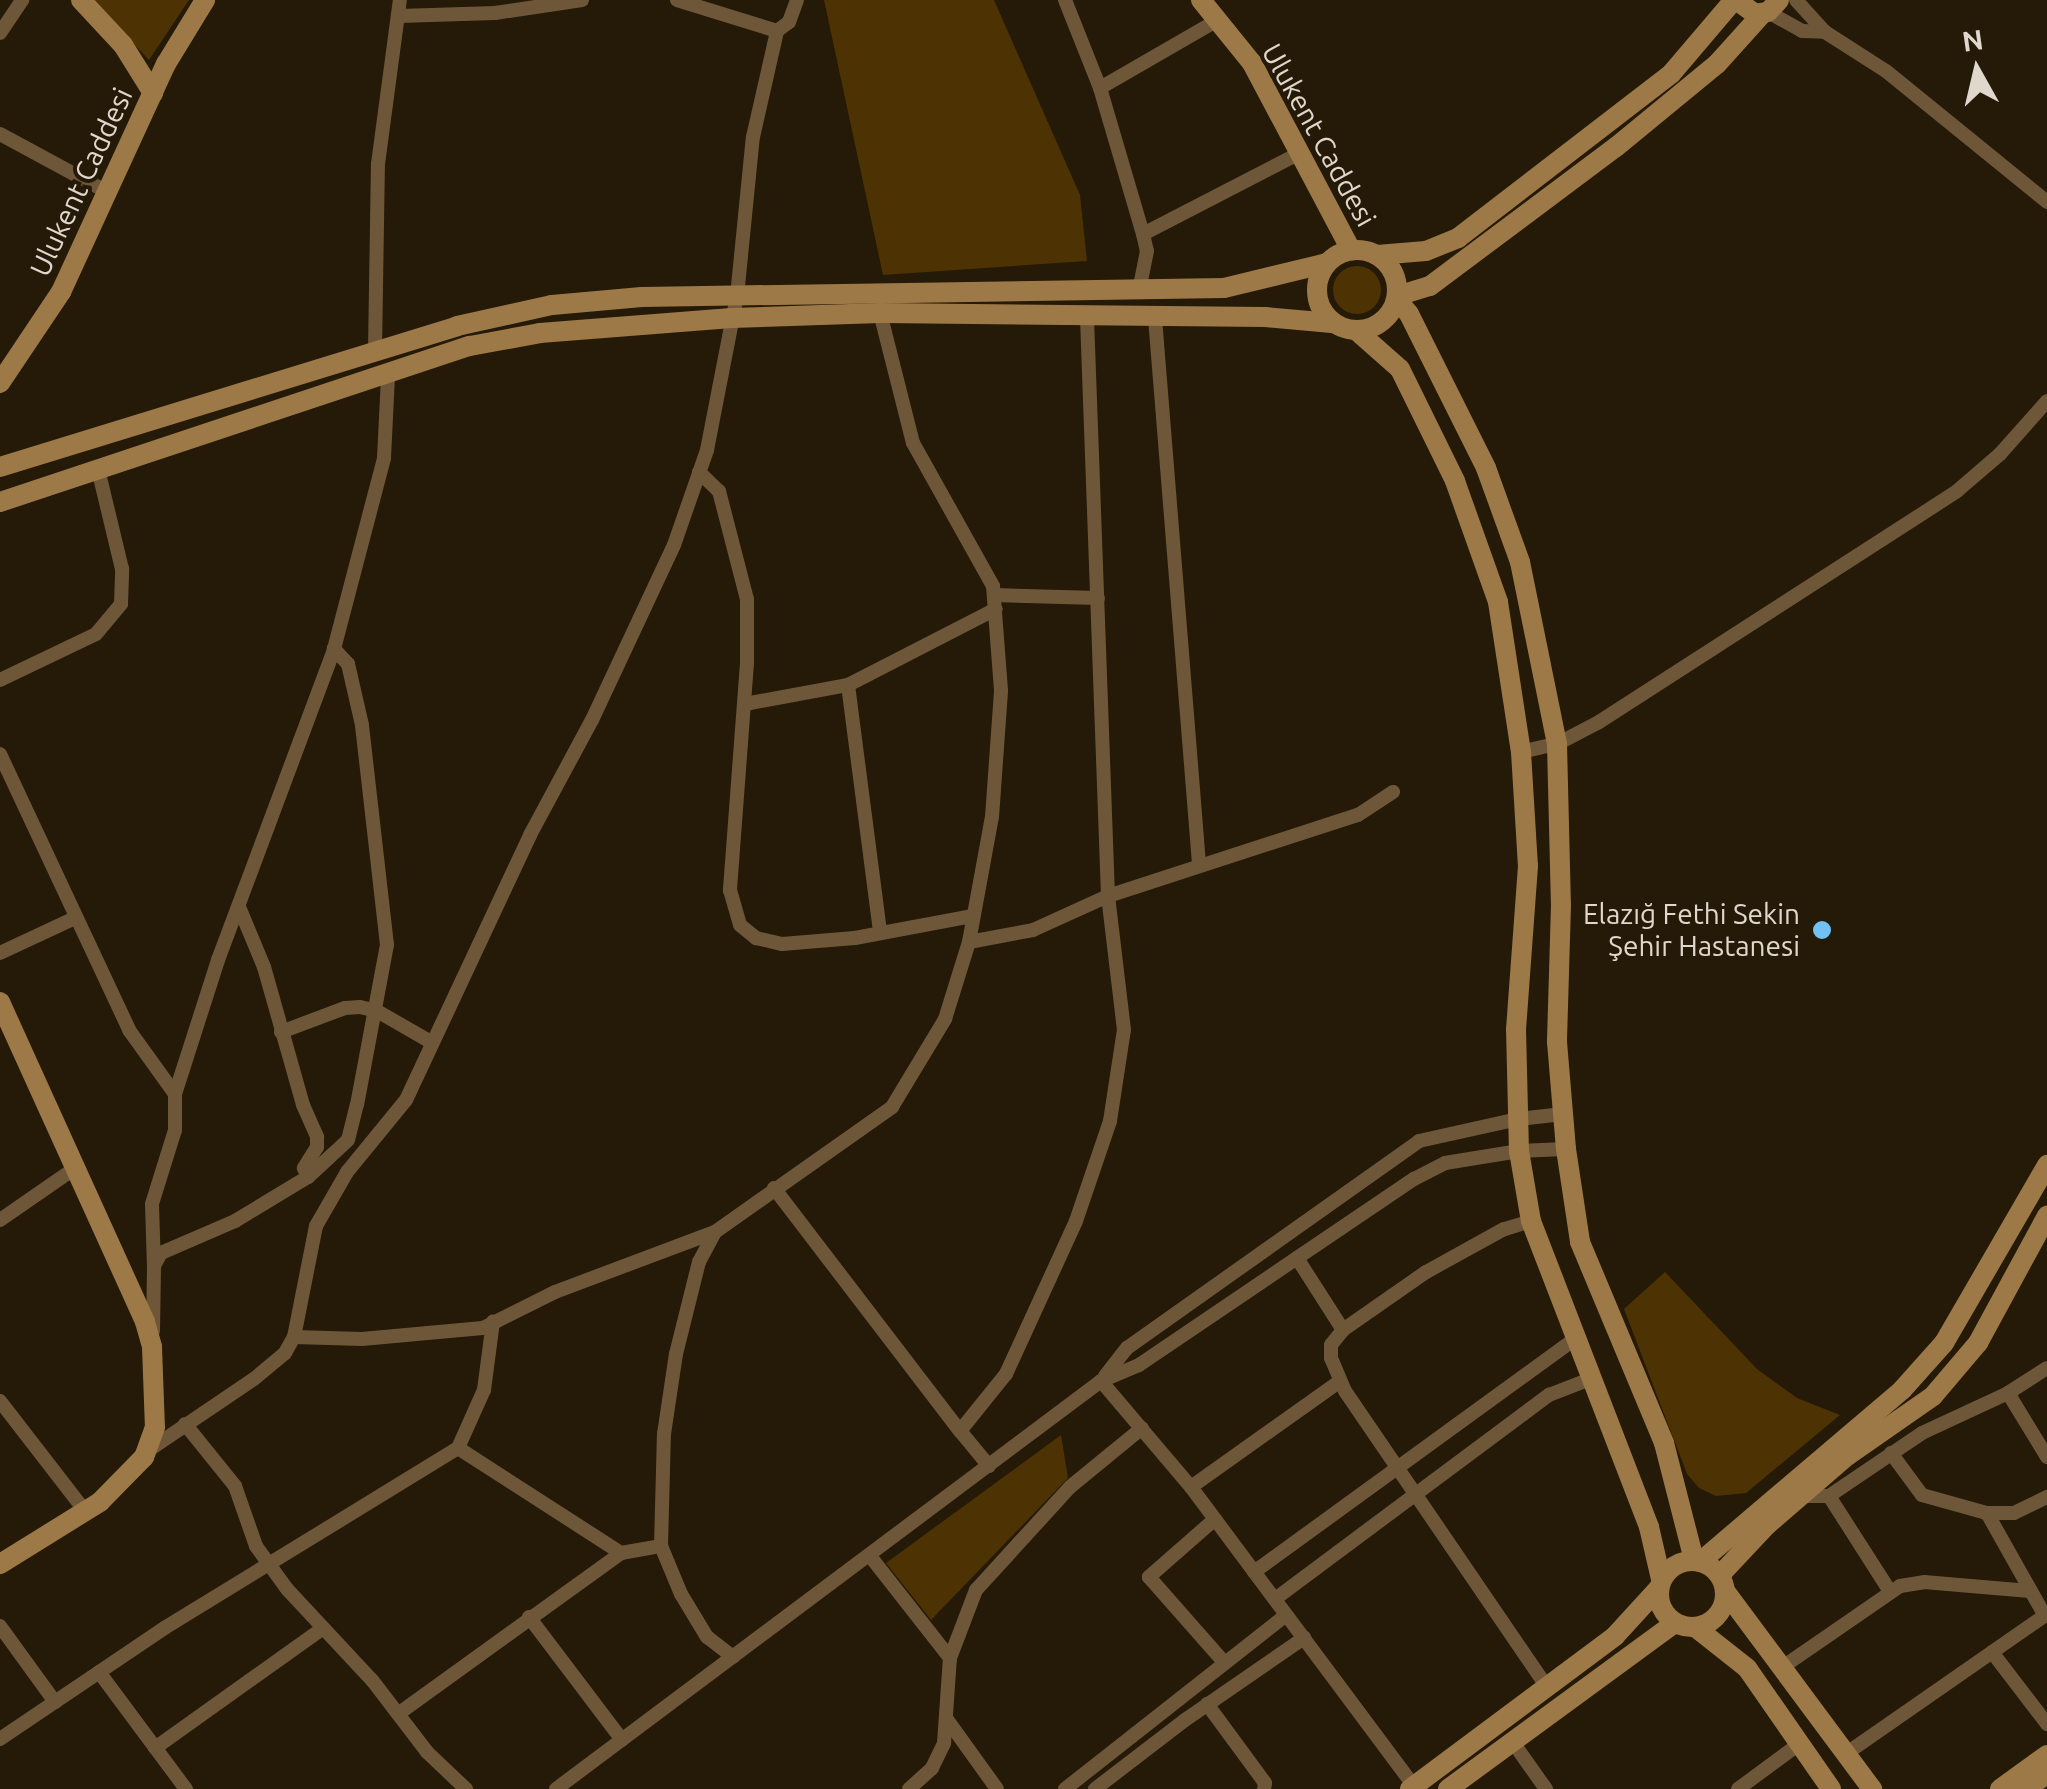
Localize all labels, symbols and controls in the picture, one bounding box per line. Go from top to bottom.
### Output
north arrow [1927,20,2027,120]
text: N [1960,23,1985,57]
street label: Ulukent Caddesi [1255,38,1383,232]
street label: Ulukent Caddesi [23,83,139,281]
place label: Elazığ Fethi Sekin Şehir Hastanesi [1583,897,1800,963]
marker: Elazığ Fethi Sekin Şehir Hastanesi [1809,917,1835,943]

